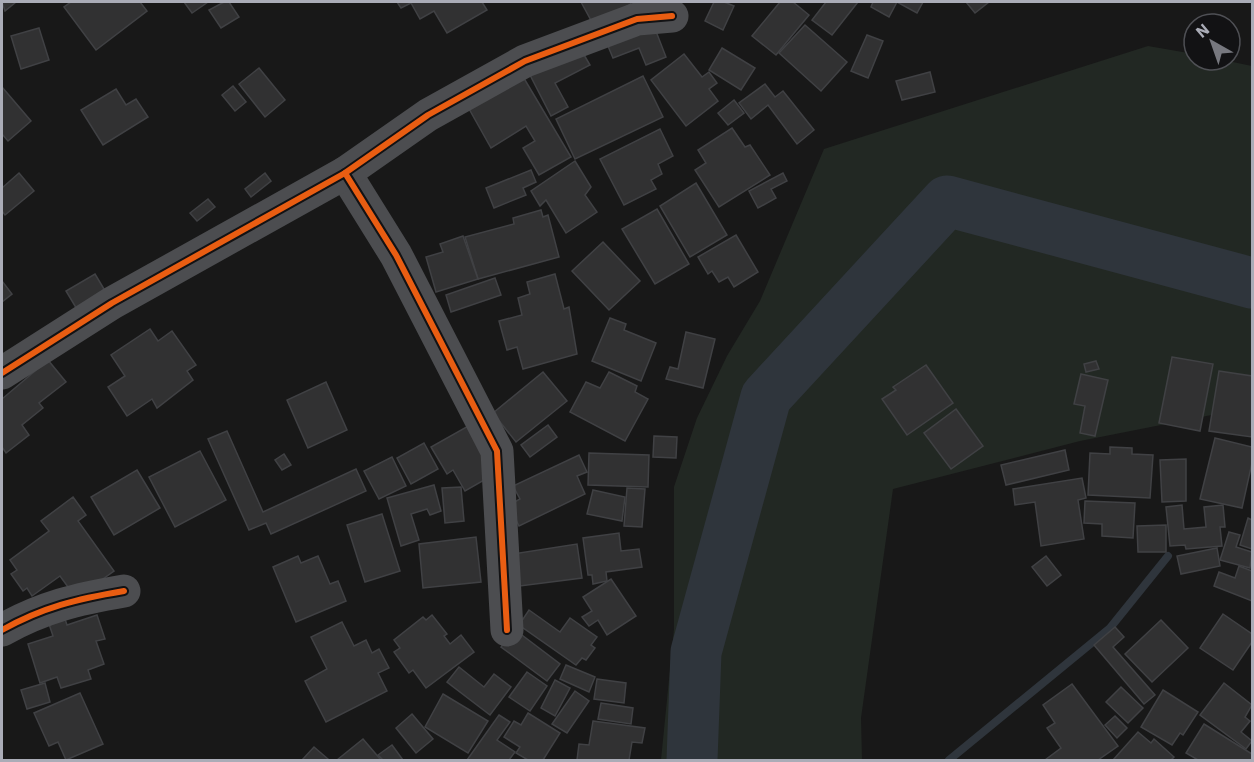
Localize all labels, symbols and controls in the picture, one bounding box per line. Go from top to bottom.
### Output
north arrow [1182,12,1242,72]
text: N [1191,19,1213,42]

